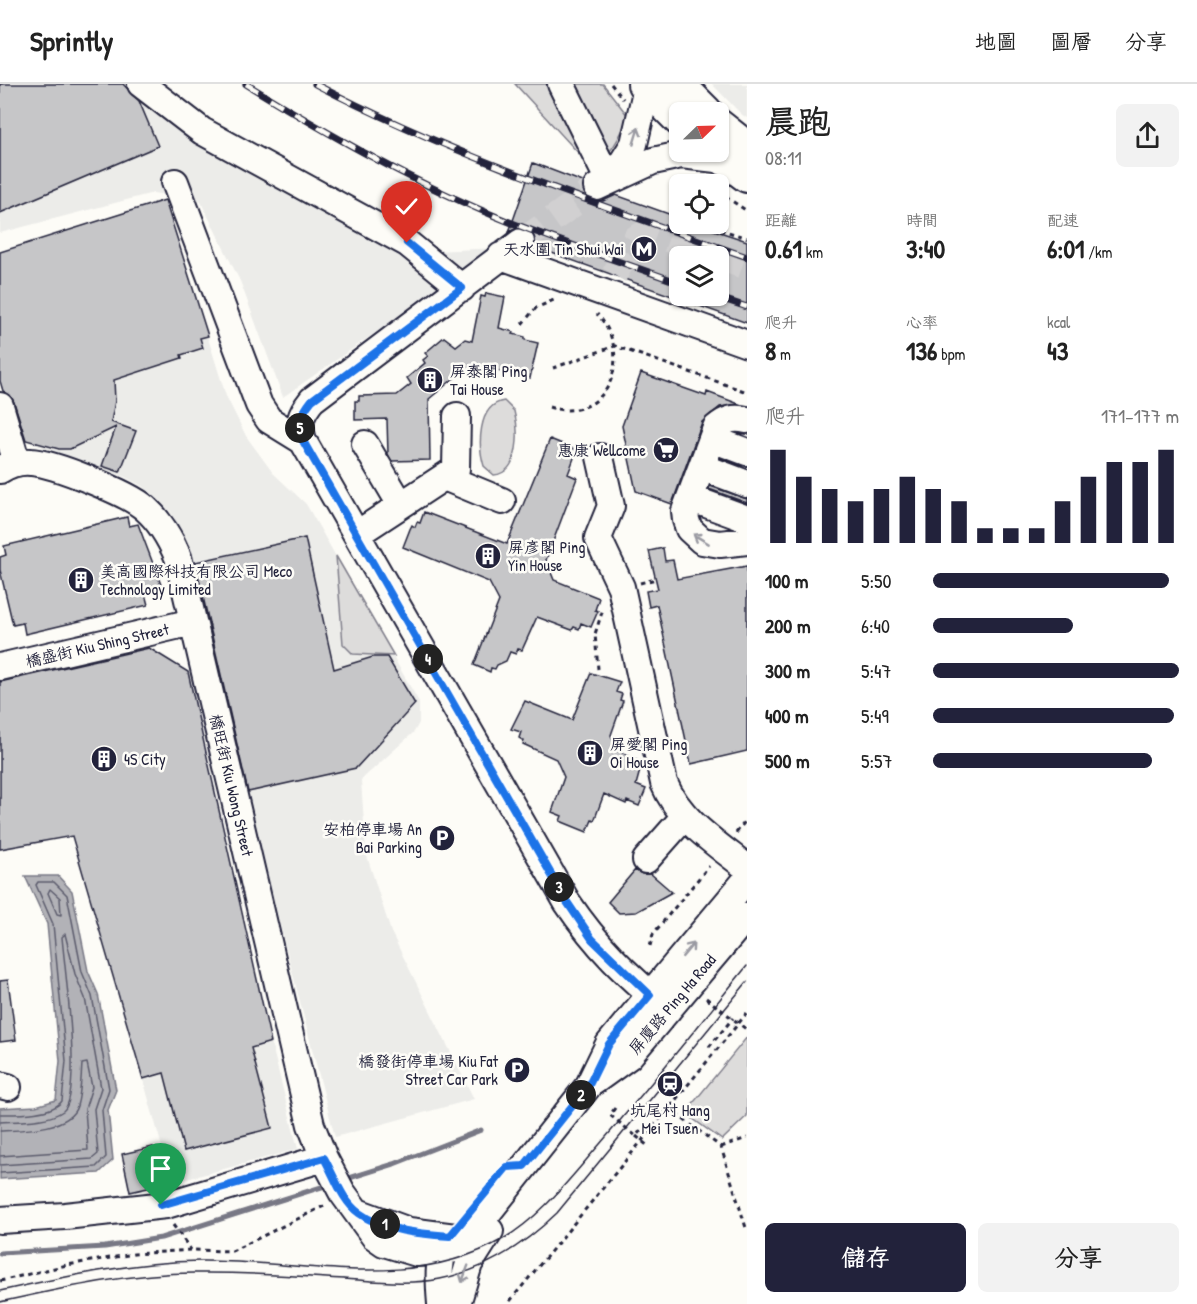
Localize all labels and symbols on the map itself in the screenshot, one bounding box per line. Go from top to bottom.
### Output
north arrow [669,102,729,162]
one-way arrow [631,127,642,146]
pin [381,181,432,243]
metro station icon: 天水圍 Tin Shui Wai [629,234,659,264]
place label: 天水圍 Tin Shui Wai [503,238,624,260]
place label: 屏泰閣 Ping Tai House [450,360,527,400]
building icon: 屏泰閣 Ping Tai House [415,365,445,395]
pin: 5 [285,413,315,443]
supermarket icon: 惠康 Wellcome [651,435,681,465]
place label: 惠康 Wellcome [557,439,647,461]
one-way arrow [693,532,710,544]
place label: 屏彥閣 Ping Yin House [508,536,585,576]
building icon: 屏彥閣 Ping Yin House [473,541,503,571]
place label: 美高國際科技有限公司 Meco Technology Limited [100,560,293,600]
building icon: 美高國際科技有限公司 Meco Technology Limited [66,565,96,595]
street label: 橋盛街 Kiu Shing Street [23,618,171,672]
pin: 4 [413,644,443,674]
street label: 橋旺街 Kiu Wong Street [205,712,259,859]
place label: 屏愛閣 Ping Oi House [610,733,687,773]
building icon: 屏愛閣 Ping Oi House [575,738,605,768]
building icon: 4S City [89,744,119,774]
place label: 4S City [124,748,166,770]
place label: 安柏停車場 An Bai Parking [323,818,422,858]
parking icon: 安柏停車場 An Bai Parking [427,823,457,853]
pin: 3 [544,872,574,902]
one-way arrow [681,942,694,958]
street label: 屏廈路 Ping Ha Road [624,949,720,1059]
place label: 橋發街停車場 Kiu Fat Street Car Park [359,1050,498,1090]
parking icon: 橋發街停車場 Kiu Fat Street Car Park [502,1055,532,1085]
station icon: 坑尾村 Hang Mei Tsuen [655,1069,685,1099]
pin: 2 [566,1080,596,1110]
place label: 坑尾村 Hang Mei Tsuen [630,1099,710,1139]
pin [135,1143,186,1205]
pin: 1 [370,1209,400,1239]
one-way arrow [459,1264,470,1282]

